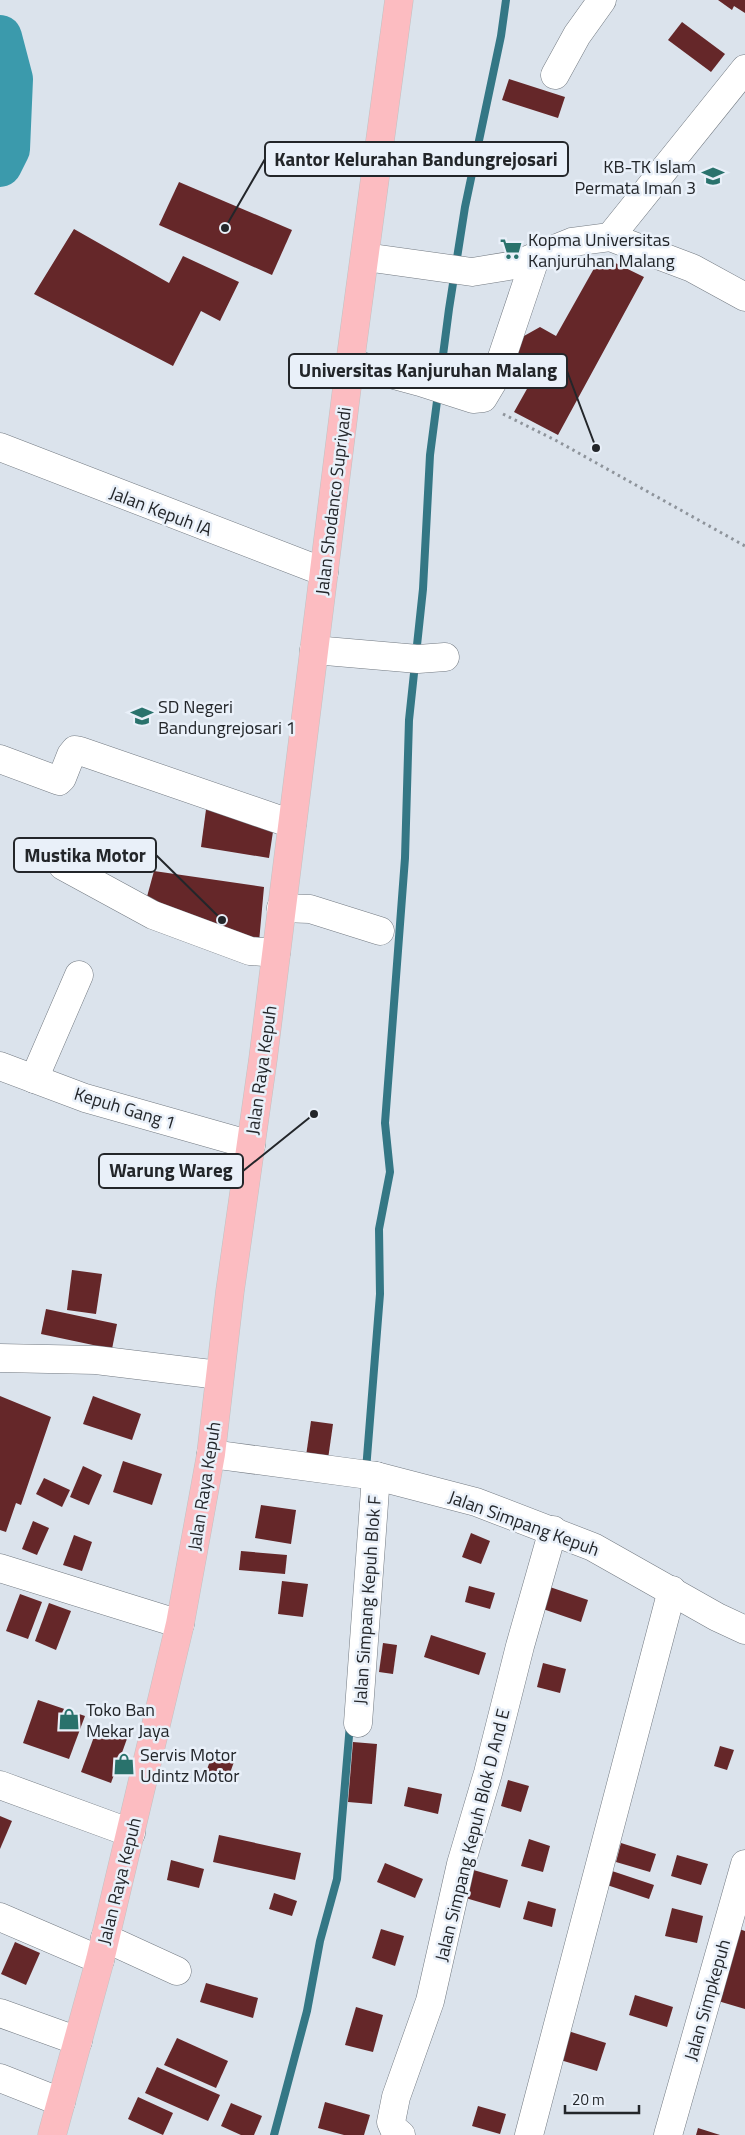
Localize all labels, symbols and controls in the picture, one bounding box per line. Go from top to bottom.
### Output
callout: Kantor Kelurahan Bandungrejosari [265,142,568,176]
text: Kantor Kelurahan Bandungrejosari [274,144,558,173]
place label: KB-TK Islam Permata Iman 3 [575,153,696,201]
school or university icon: KB-TK Islam Permata Iman 3 [700,163,726,189]
place label: Kopma Universitas Kanjuruhan Malang [528,226,675,274]
supermarket icon: Kopma Universitas Kanjuruhan Malang [498,236,524,262]
callout: Universitas Kanjuruhan Malang [289,354,567,388]
text: Universitas Kanjuruhan Malang [299,355,557,384]
street label: Jalan Shodanco Supriyadi [308,405,358,597]
street label: Jalan Kepuh IA [106,479,216,543]
place label: SD Negeri Bandungrejosari 1 [158,693,296,741]
school or university icon: SD Negeri Bandungrejosari 1 [129,703,155,729]
callout: Mustika Motor [14,838,156,872]
text: Mustika Motor [24,840,146,869]
street label: Jalan Raya Kepuh [239,1004,283,1136]
street label: Kepuh Gang 1 [71,1080,179,1136]
callout: Warung Wareg [99,1154,243,1188]
text: Warung Wareg [109,1155,233,1184]
street label: Jalan Raya Kepuh [180,1420,228,1552]
street label: Jalan Simpang Kepuh [445,1483,603,1563]
street label: Jalan Simpang Kepuh Blok F [346,1494,388,1706]
place label: Toko Ban Mekar Jaya [86,1696,170,1744]
shop icon: Toko Ban Mekar Jaya [56,1706,82,1732]
street label: Jalan Simpang Kepuh Blok D And E [427,1706,517,1964]
place label: Servis Motor Udintz Motor [140,1741,240,1789]
shop icon: Servis Motor Udintz Motor [111,1751,137,1777]
street label: Jalan Raya Kepuh [90,1815,148,1947]
street label: Jalan Simpkepuh [677,1936,737,2064]
scale bar [565,2082,639,2114]
text: 20 m [572,2088,605,2111]

